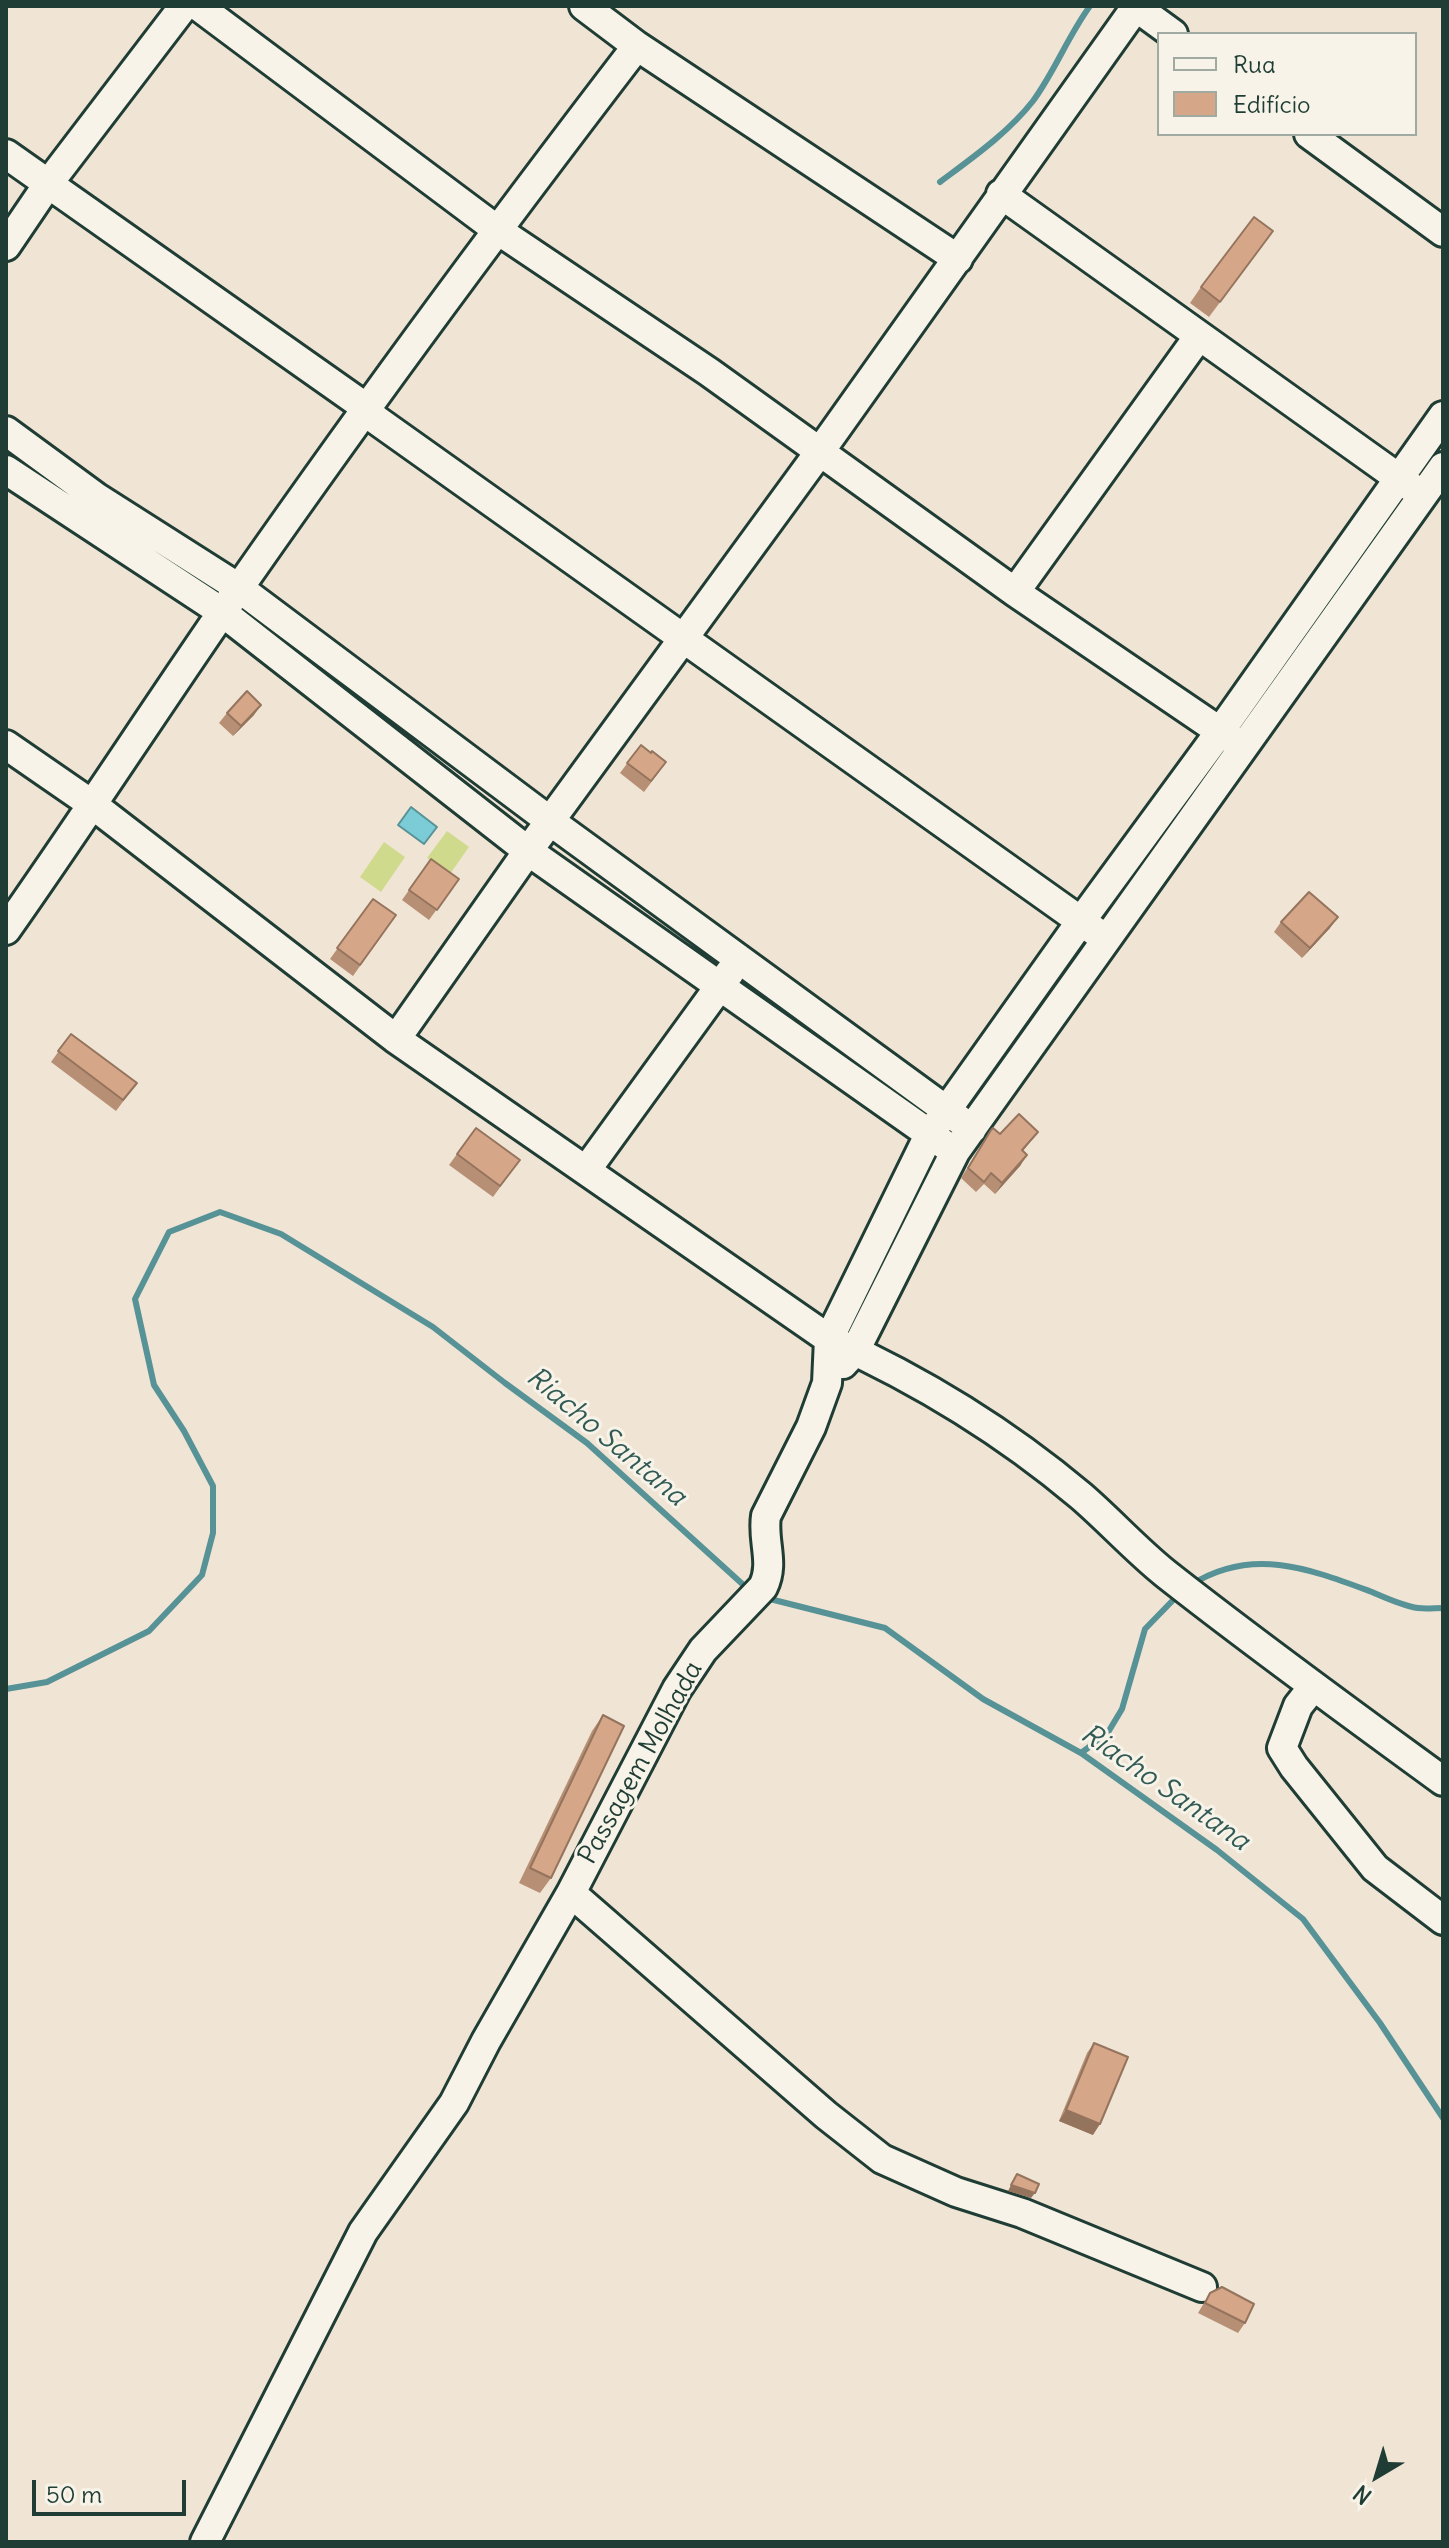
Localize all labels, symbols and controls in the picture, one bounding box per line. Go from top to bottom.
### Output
legend [1157,32,1417,136]
text: Rua [1233,49,1276,79]
text: Edifício [1233,89,1311,119]
water label: Riacho Santana [519,1361,693,1513]
street label: Passagem Molhada [572,1656,710,1870]
water label: Riacho Santana [1074,1717,1256,1859]
north arrow [1337,2436,1417,2516]
scale bar [36,2464,190,2514]
text: 50 m [46,2479,102,2509]
text: N [1348,2479,1377,2511]

